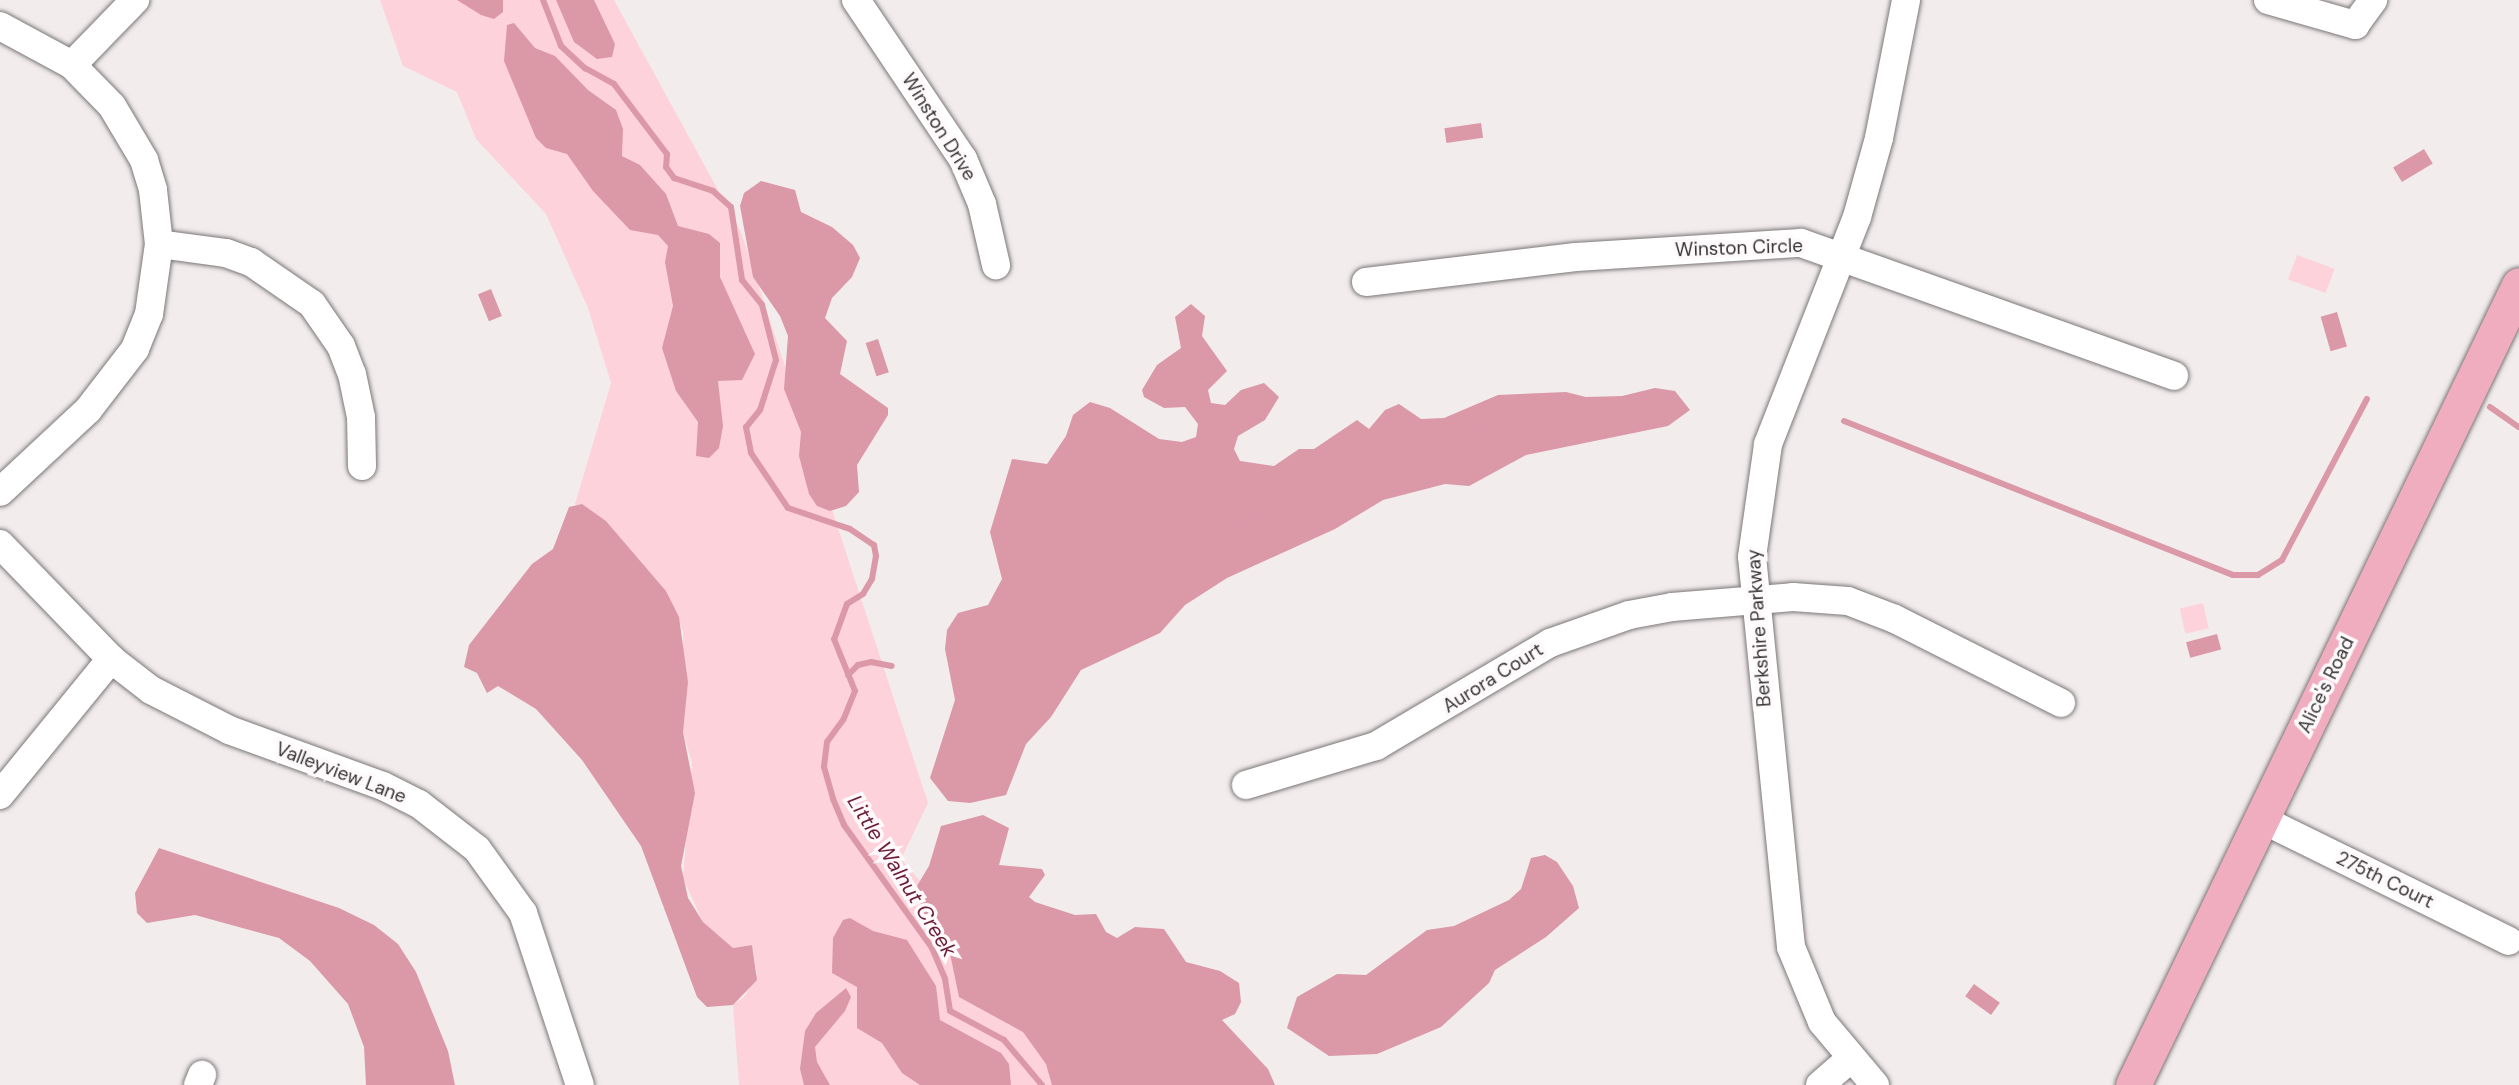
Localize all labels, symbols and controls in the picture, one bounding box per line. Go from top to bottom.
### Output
street label: Winston Drive [897,69,981,185]
street label: Winston Circle [1675,234,1803,262]
street label: Berkshire Parkway [1742,548,1776,708]
street label: Alice's Road [2293,633,2359,737]
street label: Aurora Court [1439,638,1547,718]
street label: Valleyview Lane [272,738,410,808]
water label: Little Walnut Creek [842,790,962,962]
street label: 275th Court [2333,847,2437,913]

